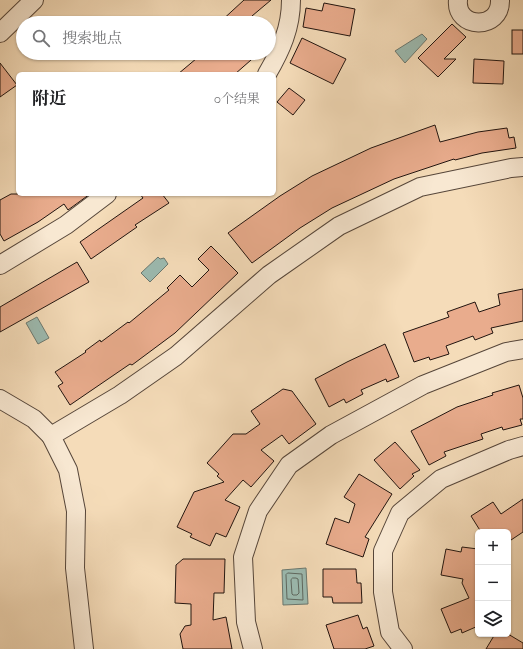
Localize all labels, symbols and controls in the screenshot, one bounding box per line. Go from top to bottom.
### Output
search box [16,16,276,60]
icon: search [30,27,52,49]
text: 搜索地点 [62,29,122,50]
text: 附近 [32,88,66,112]
text: 0个结果 [214,91,260,109]
map controls [475,529,511,637]
button: + [475,529,511,565]
button: − [475,565,511,601]
button: layers [475,601,511,637]

